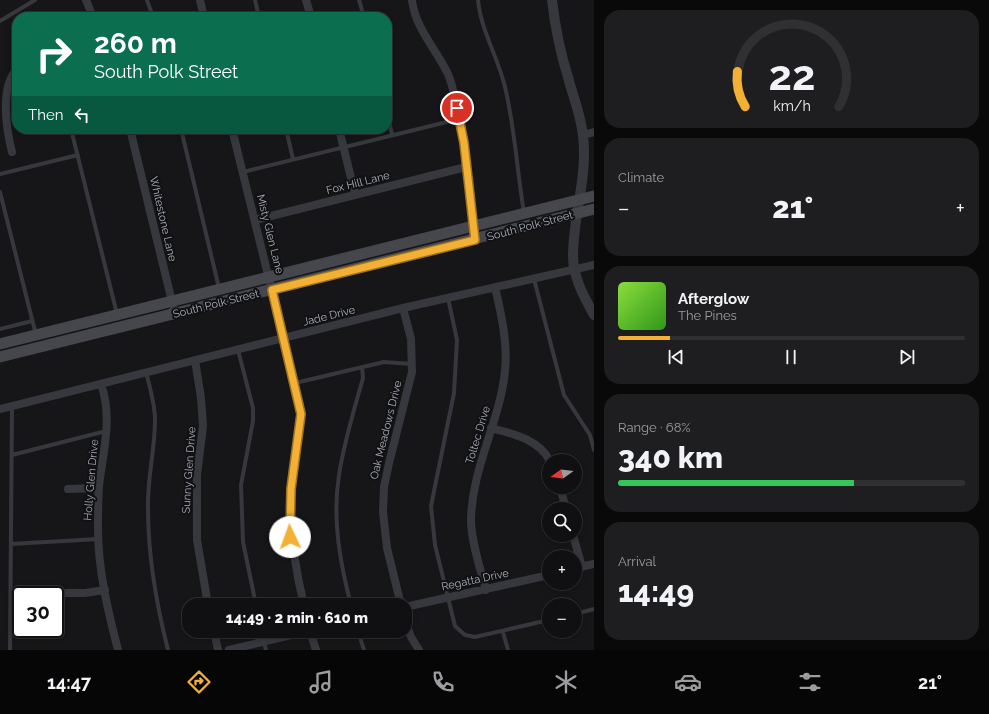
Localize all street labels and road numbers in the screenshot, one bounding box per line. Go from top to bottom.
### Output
street label: Fox Hill Lane [325,169,392,197]
street label: Whitestone Lane [147,175,179,263]
street label: Misty Glen Lane [254,193,286,276]
street label: South Polk Street [486,208,575,244]
street label: South Polk Street [172,287,261,321]
street label: Jade Drive [301,303,357,329]
street label: Oak Meadows Drive [367,379,405,481]
street label: Toltec Drive [463,404,493,466]
street label: Sunny Glen Drive [179,426,199,514]
street label: Holly Glen Drive [81,438,101,521]
street label: Regatta Drive [440,566,510,593]

